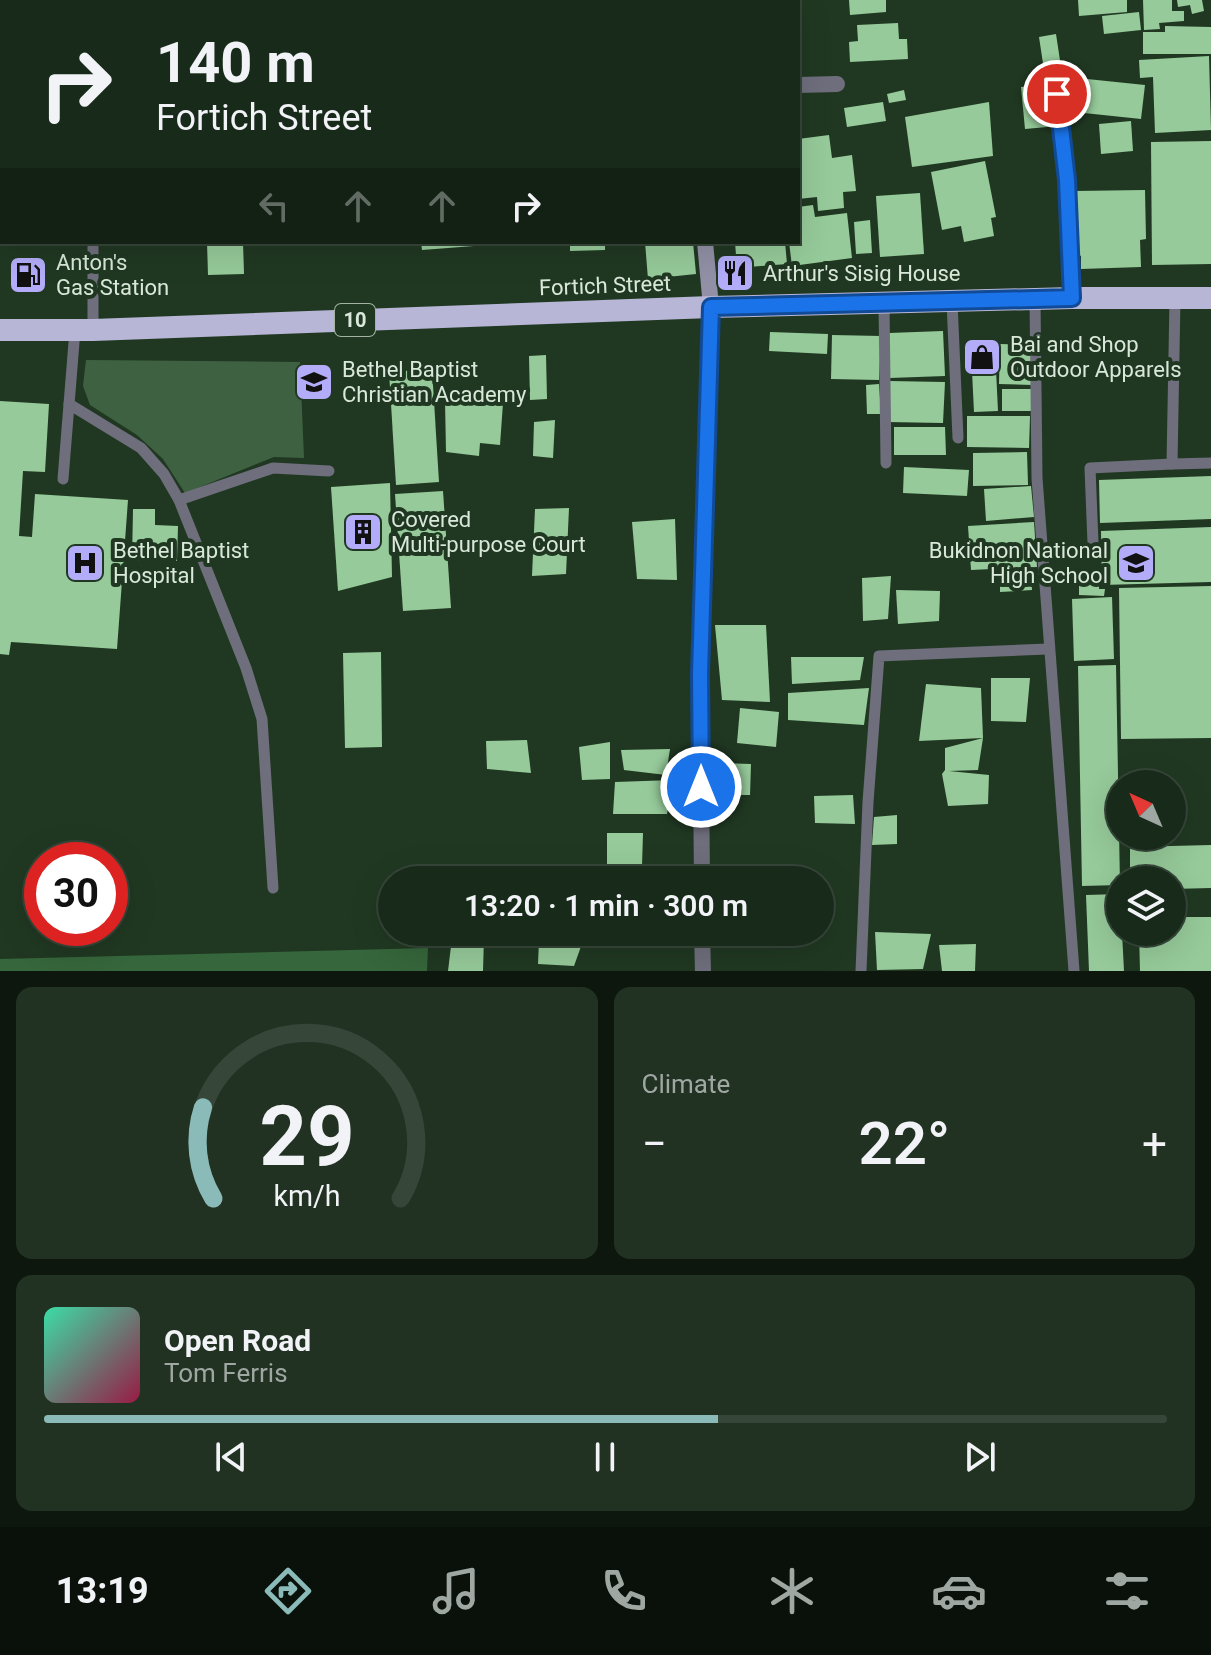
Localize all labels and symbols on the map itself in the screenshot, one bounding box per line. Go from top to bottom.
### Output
pin [1023,60,1091,128]
place label: Anton's Gas Station [56,250,169,300]
restaurant icon: Arthur's Sisig House [714,252,756,294]
fuel station icon: Anton's Gas Station [7,254,49,296]
place label: Arthur's Sisig House [763,261,961,286]
street label: Fortich Street [539,271,671,300]
road number: 10 [335,304,375,336]
place label: Bai and Shop Outdoor Apparels [1010,332,1182,382]
shop icon: Bai and Shop Outdoor Apparels [961,336,1003,378]
place label: Bethel Baptist Christian Academy [342,357,527,407]
school or university icon: Bethel Baptist Christian Academy [293,361,335,403]
place label: Covered Multi-purpose Court [391,507,586,557]
building icon: Covered Multi-purpose Court [342,511,384,553]
place label: Bethel Baptist Hospital [113,538,249,588]
place label: Bukidnon National High School [929,538,1108,588]
hospital icon: Bethel Baptist Hospital [64,542,106,584]
school or university icon: Bukidnon National High School [1115,542,1157,584]
position arrow [659,745,743,829]
north arrow [1106,770,1186,850]
speed limit sign: 30 [24,842,128,946]

